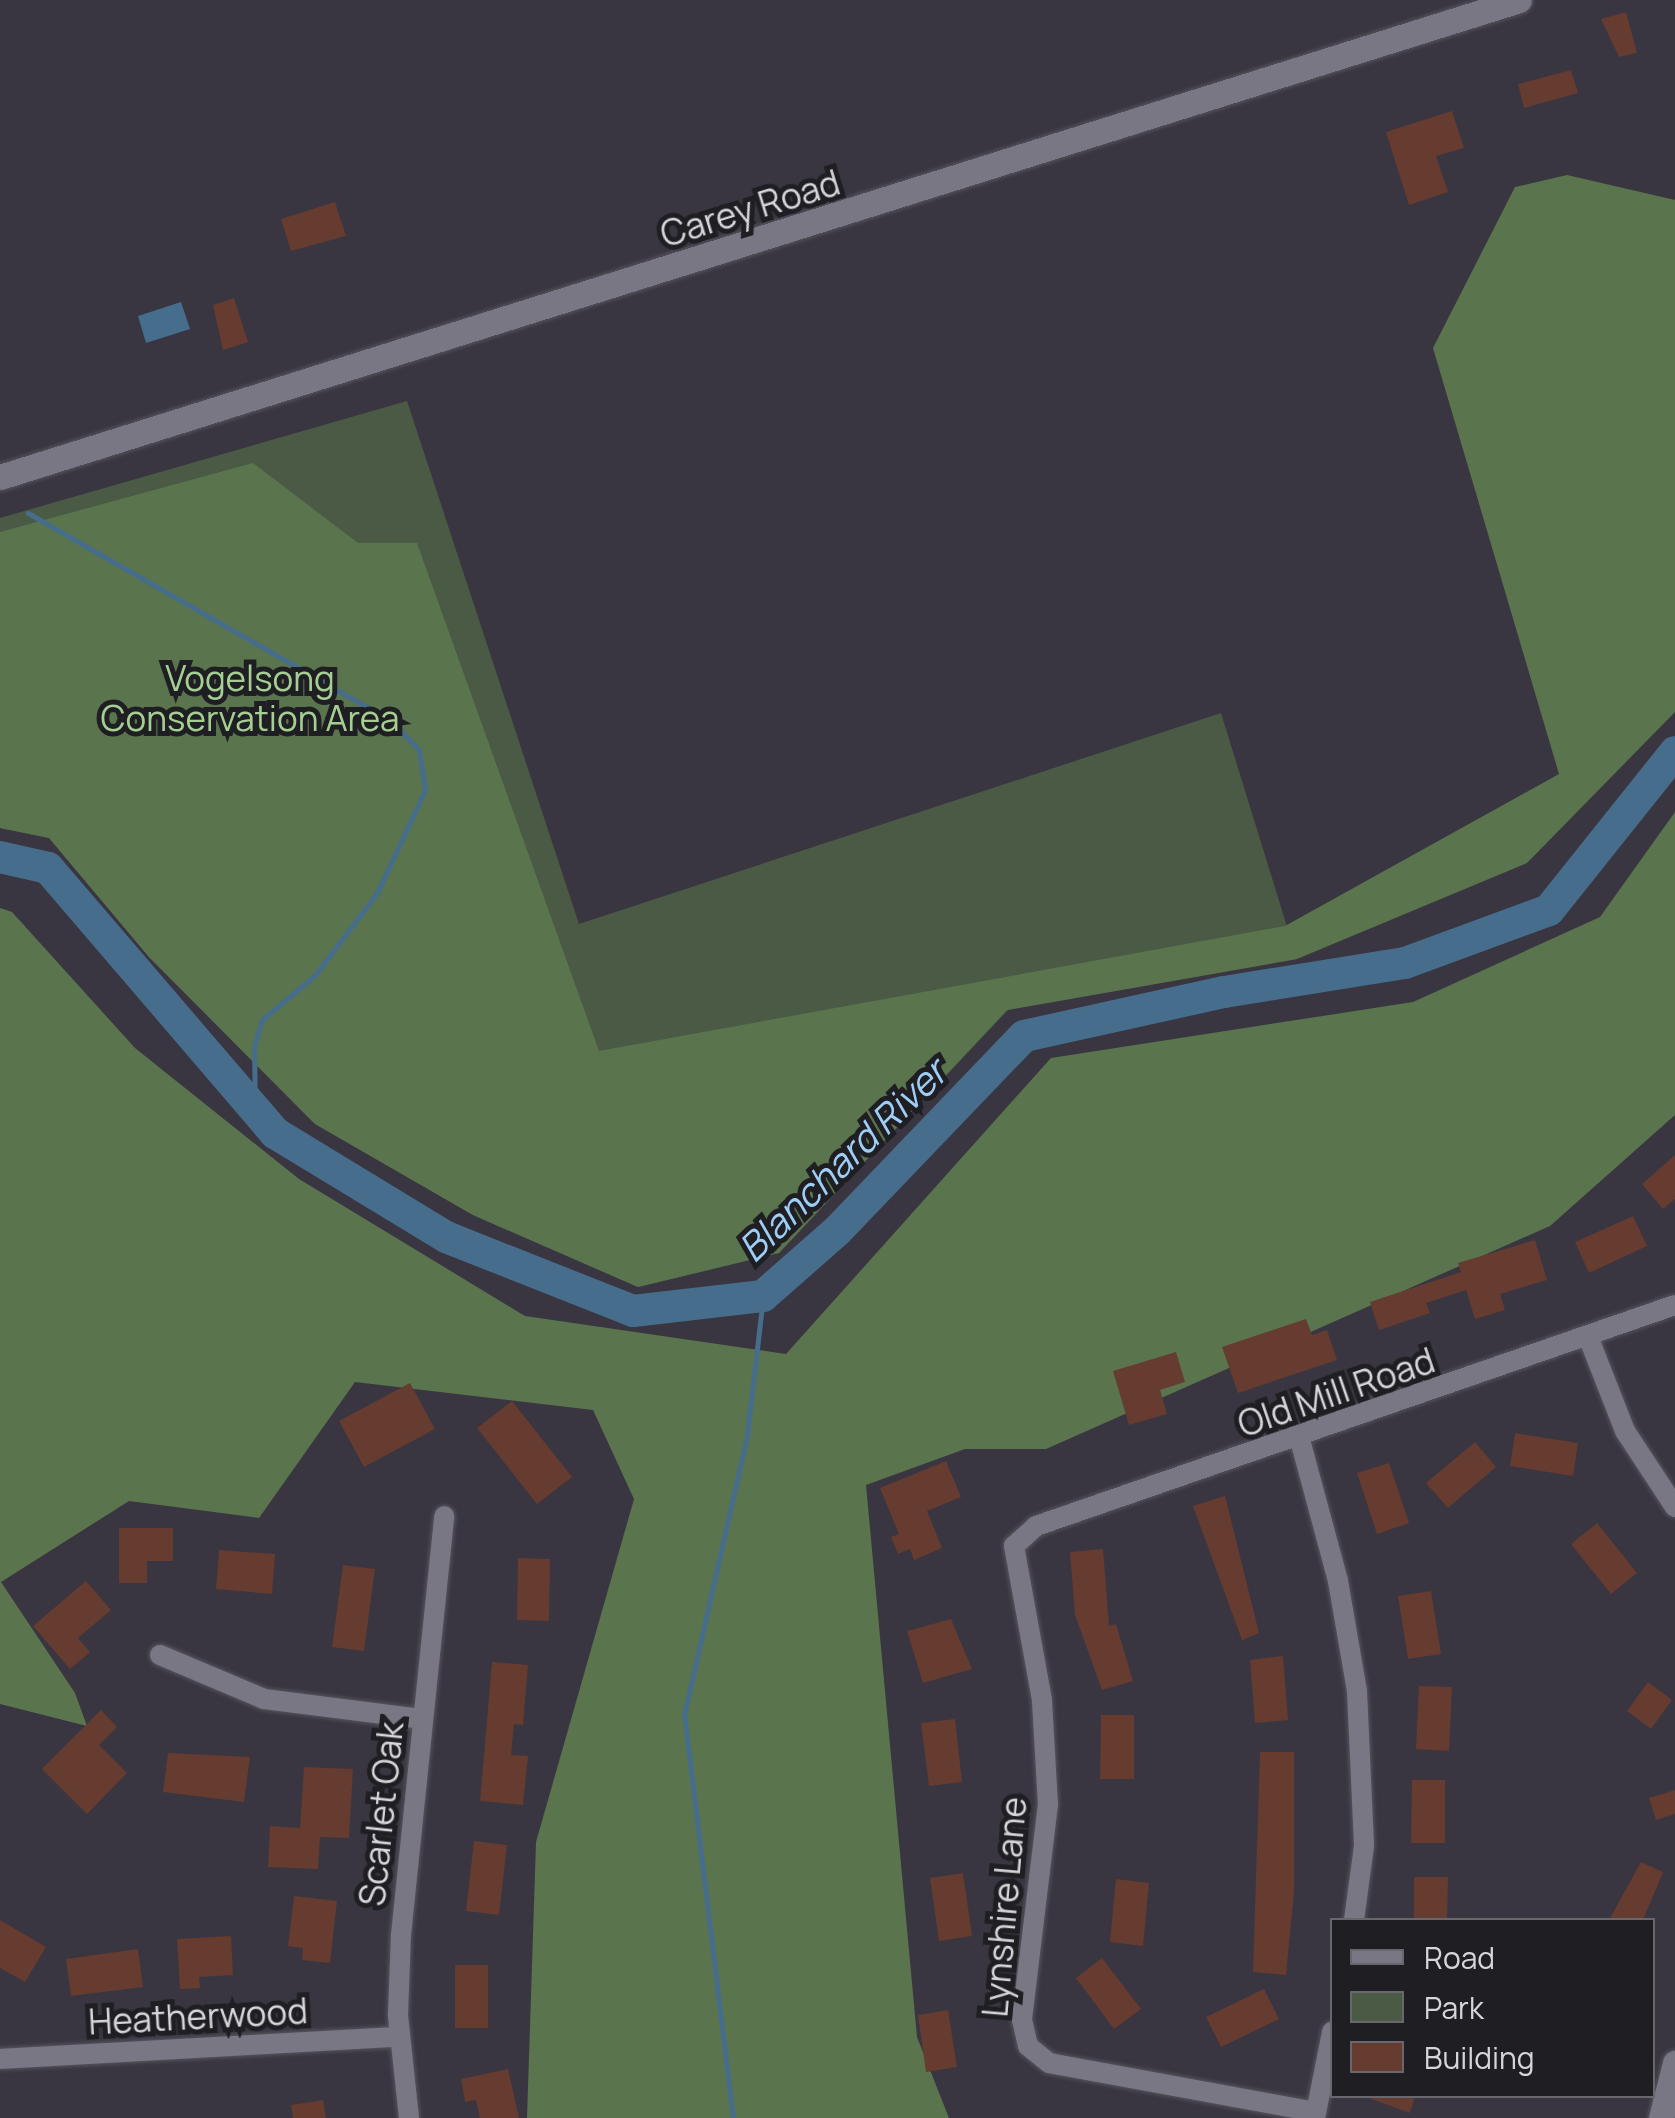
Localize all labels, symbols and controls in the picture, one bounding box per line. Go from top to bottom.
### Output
street label: Carey Road [655,161,845,255]
park label: Vogelsong Conservation Area [101,657,399,739]
water label: Blanchard River [729,1049,955,1271]
street label: Old Mill Road [1232,1339,1440,1445]
street label: Scarlet Oak [350,1720,412,1908]
street label: Lynshire Lane [973,1795,1035,2019]
legend [1330,1918,1655,2098]
text: Road [1424,1937,1495,1978]
text: Park [1424,1987,1484,2028]
street label: Heatherwood [87,1989,309,2043]
text: Building [1424,2037,1535,2078]

